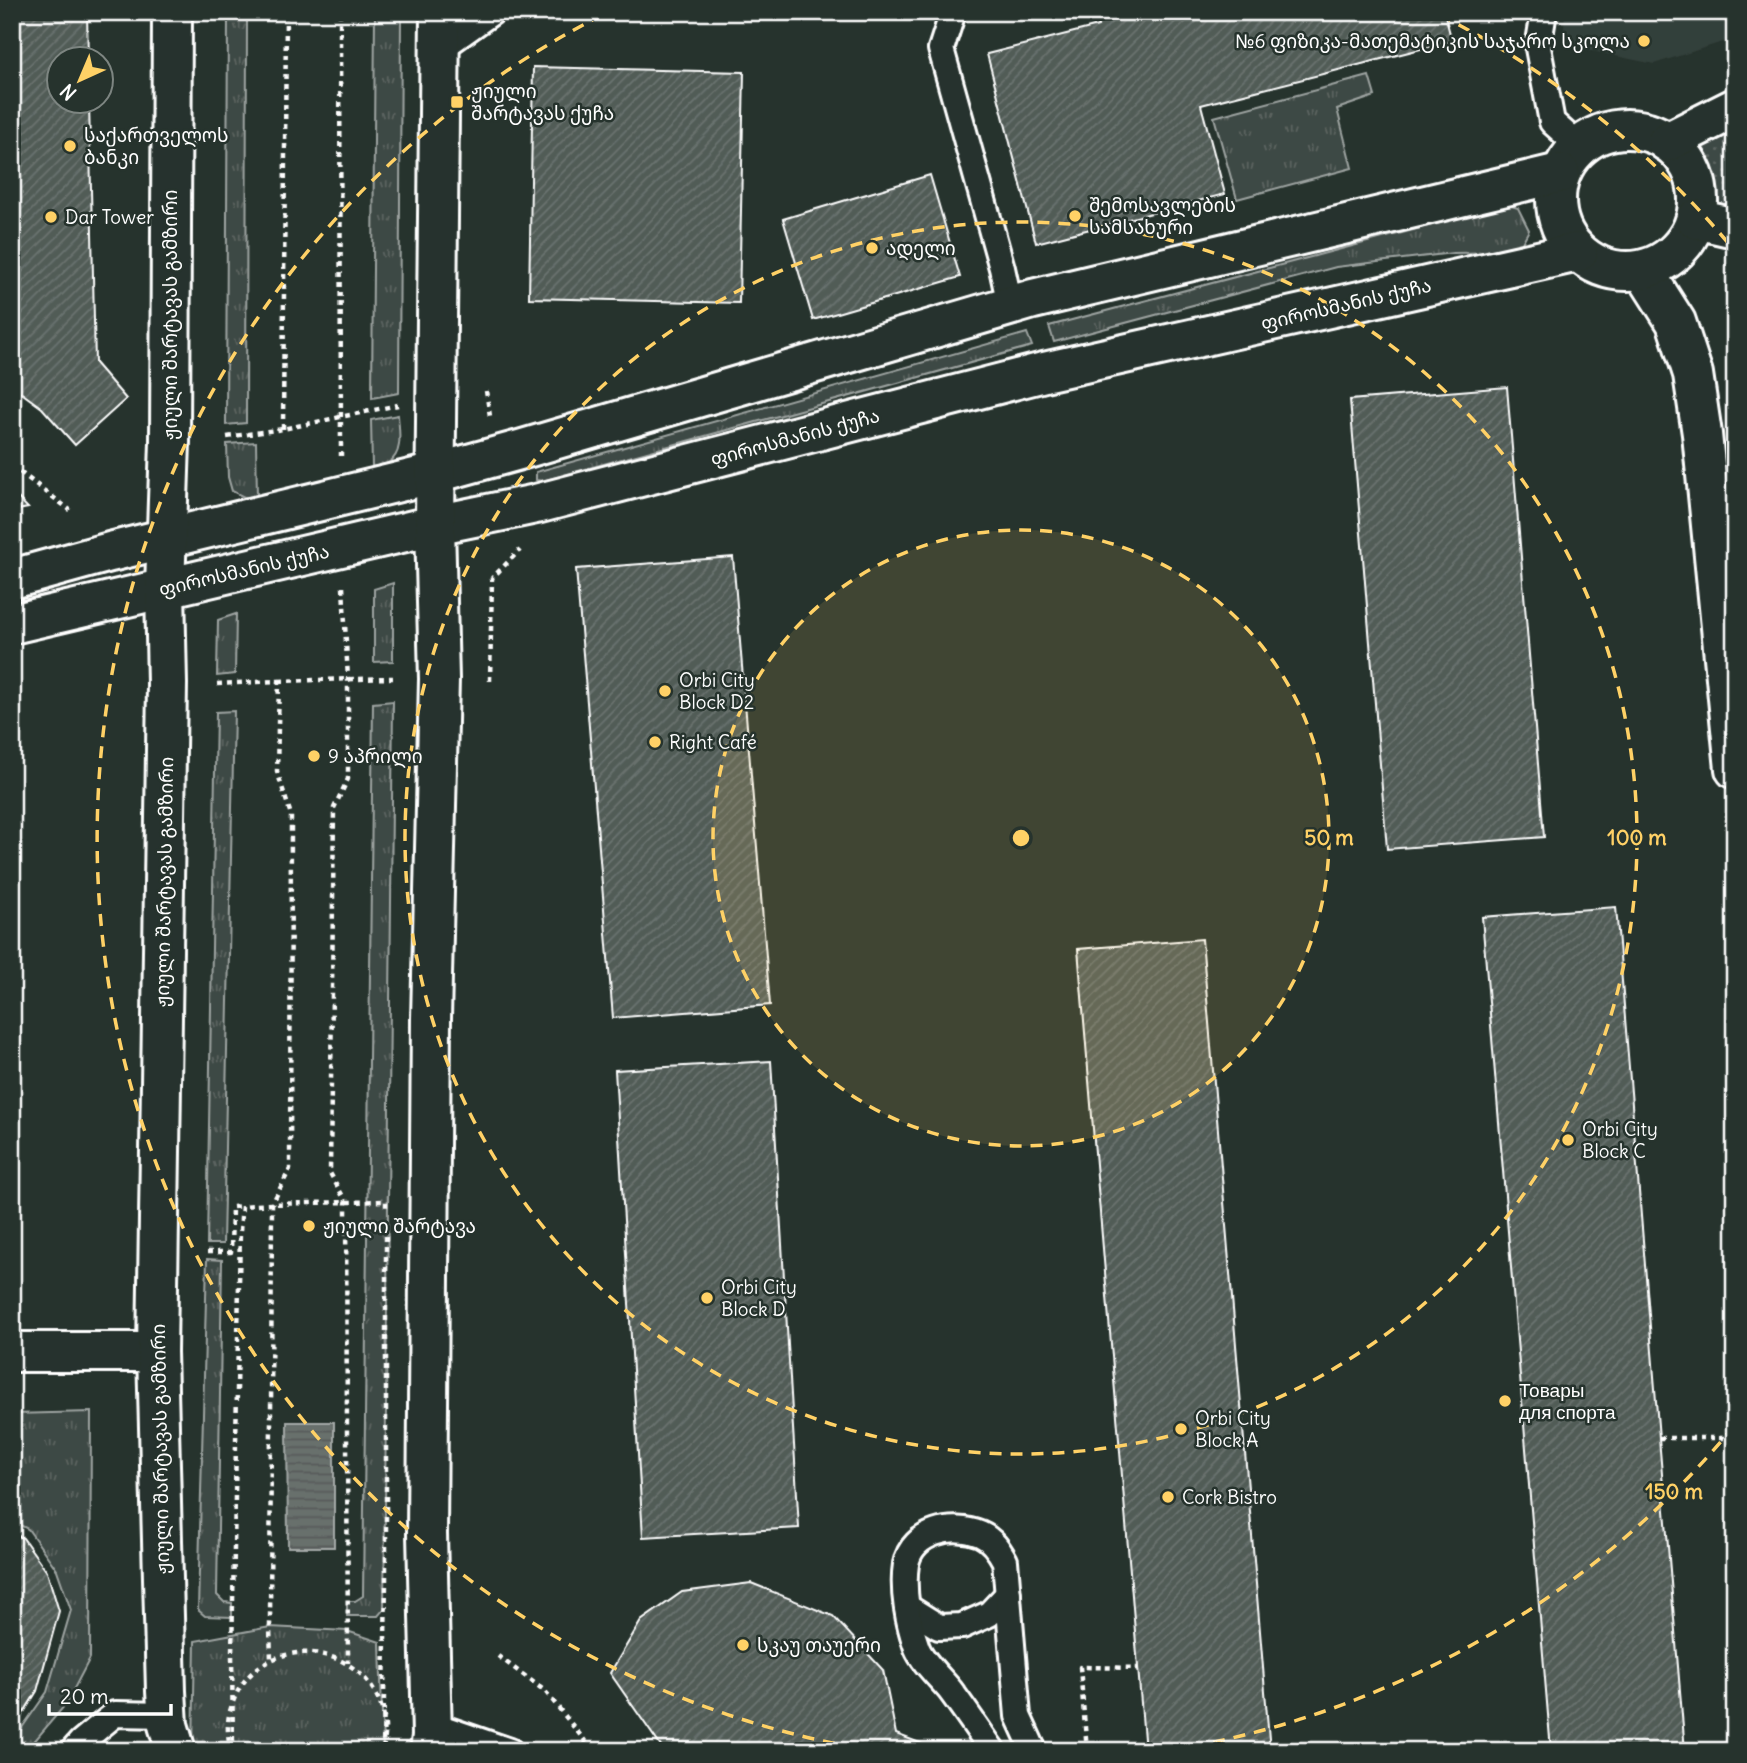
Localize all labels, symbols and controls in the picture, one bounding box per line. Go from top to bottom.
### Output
place label: №6 ფიზიკა-მათემატიკის საჯარო სკოლა [1235,29,1630,54]
marker: №6 ფიზიკა-მათემატიკის საჯარო სკოლა [1636,33,1652,49]
north arrow [46,46,116,116]
text: N [55,79,81,105]
place label: ჟიული შარტავას ქუჩა [471,79,614,125]
marker: ჟიული შარტავას ქუჩა [449,94,465,110]
place label: საქართველოს ბანკი [84,123,229,169]
marker: საქართველოს ბანკი [62,138,78,154]
street label: ჟიული შარტავას გამზირი [158,190,183,440]
place label: შემოსავლების სამსახური [1089,193,1236,239]
place label: Dar Tower [65,205,154,229]
marker: შემოსავლების სამსახური [1067,208,1083,224]
marker: Dar Tower [43,209,59,225]
place label: ადელი [886,236,956,261]
marker: ადელი [864,240,880,256]
street label: ფიროსმანის ქუჩა [1259,273,1433,335]
street label: ფიროსმანის ქუჩა [708,403,882,471]
street label: ფიროსმანის ქუჩა [157,539,331,601]
place label: Orbi City Block D2 [679,668,755,714]
marker: Orbi City Block D2 [657,683,673,699]
place label: Right Café [669,730,757,754]
marker: Right Café [647,734,663,750]
place label: 9 აპრილი [328,744,423,769]
marker: 9 აპრილი [306,748,322,764]
street label: ჟიული შარტავას გამზირი [150,756,179,1008]
text: 50 m [1304,824,1354,851]
text: 100 m [1607,824,1667,851]
centre of rings [1009,826,1033,850]
place label: Orbi City Block C [1582,1117,1658,1163]
marker: Orbi City Block C [1560,1132,1576,1148]
place label: ჟიული შარტავა [323,1214,476,1239]
marker: ჟიული შარტავა [301,1218,317,1234]
place label: Orbi City Block D [721,1275,797,1321]
marker: Orbi City Block D [699,1290,715,1306]
street label: ჟიული შარტავას გამზირი [146,1323,175,1575]
place label: Товары для спорта [1519,1378,1616,1424]
marker: Товары для спорта [1497,1393,1513,1409]
place label: Orbi City Block A [1195,1406,1271,1452]
marker: Orbi City Block A [1173,1421,1189,1437]
text: 150 m [1645,1478,1703,1505]
place label: Cork Bistro [1182,1485,1277,1509]
marker: Cork Bistro [1160,1489,1176,1505]
place label: სკაუ თაუერი [757,1633,881,1657]
marker: სკაუ თაუერი [735,1637,751,1653]
scale bar [49,1672,172,1716]
text: 20 m [60,1683,109,1710]

